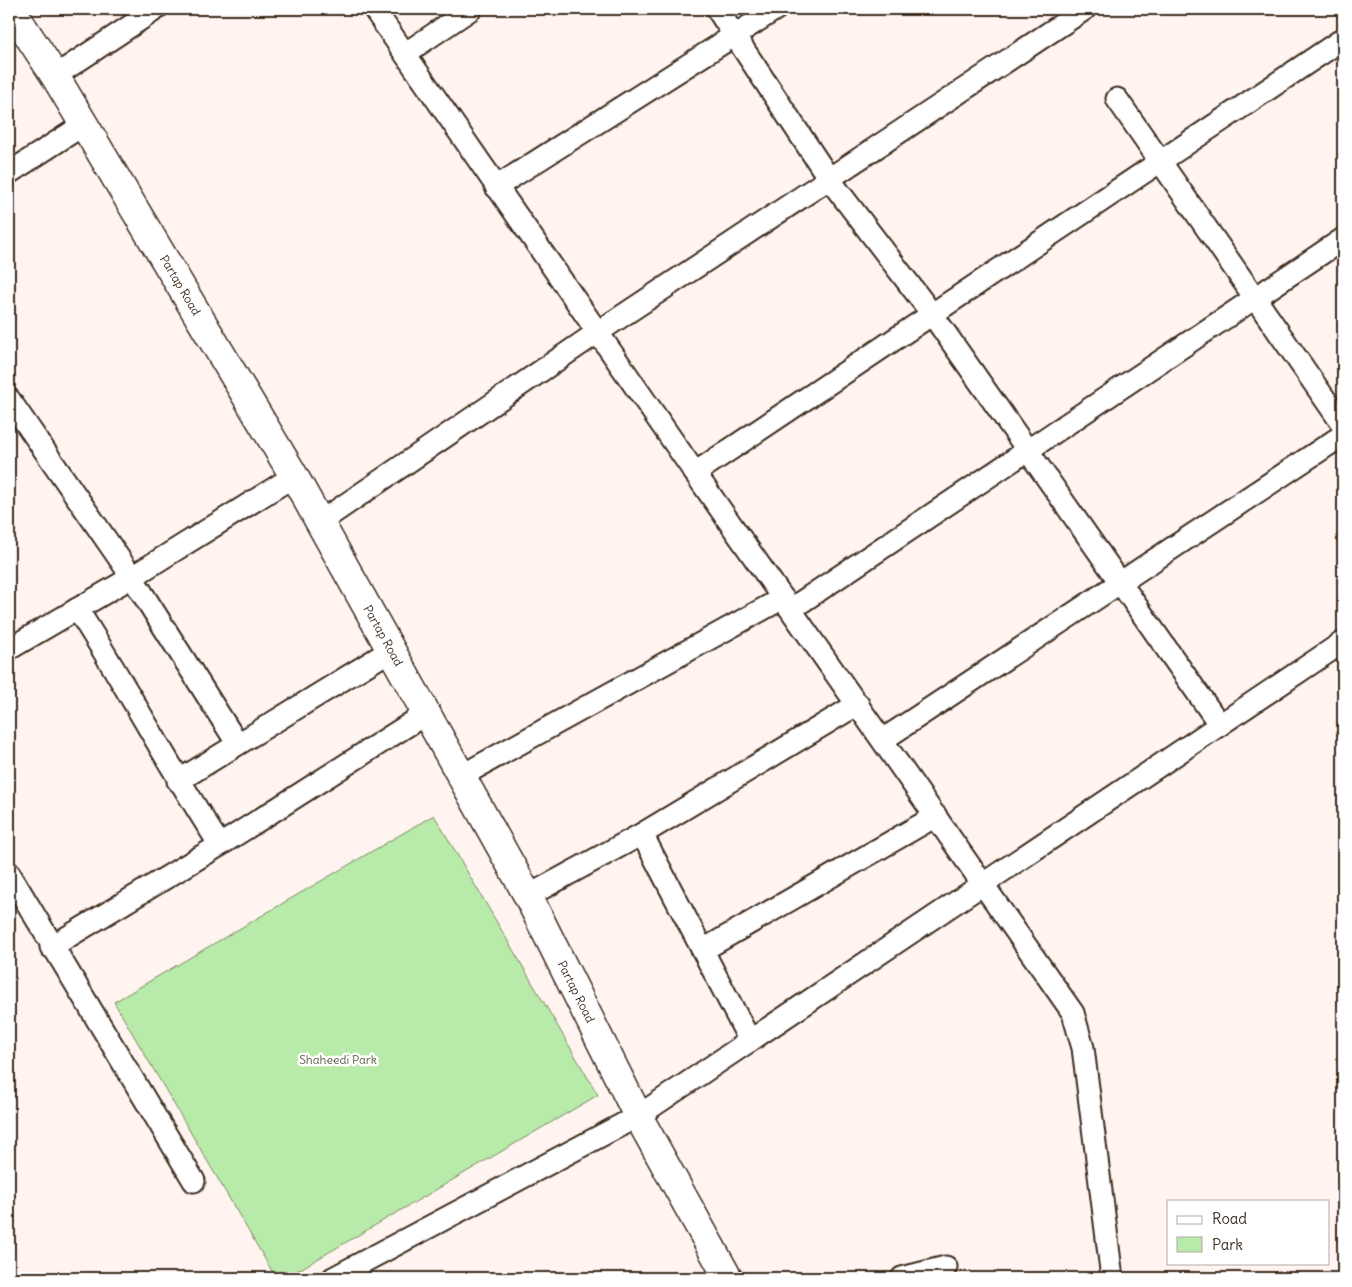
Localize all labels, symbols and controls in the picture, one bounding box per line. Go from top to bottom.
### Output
street label: Partap Road [157,252,204,318]
street label: Partap Road [360,602,406,669]
street label: Partap Road [555,958,598,1025]
park label: Shaheedi Park [299,1052,377,1067]
legend [1167,1200,1330,1264]
text: Road [1212,1209,1247,1228]
text: Park [1212,1235,1243,1254]

